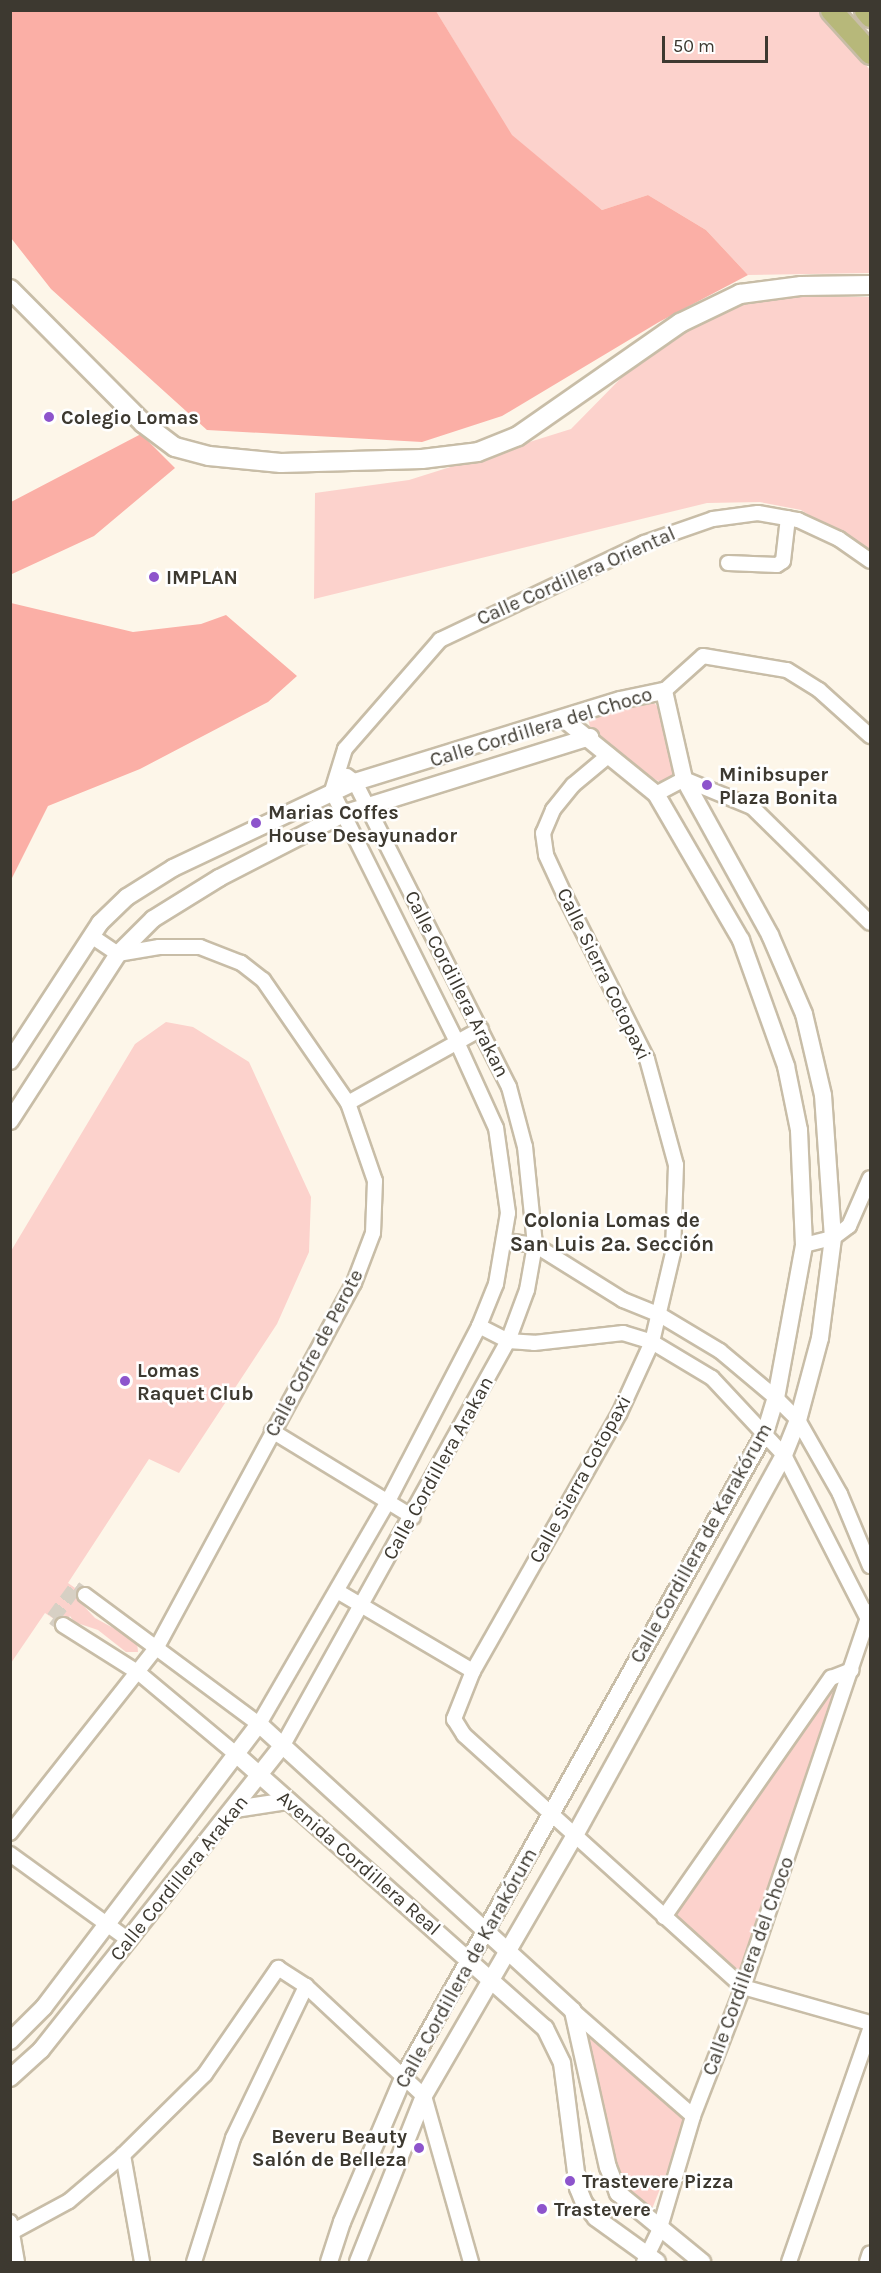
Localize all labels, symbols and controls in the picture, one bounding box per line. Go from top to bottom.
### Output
scale bar [665,24,772,62]
text: 50 m [673,35,715,57]
place label: Colegio Lomas [61,405,199,429]
marker: Colegio Lomas [42,410,56,424]
street label: Calle Cordillera Oriental [473,521,679,631]
place label: IMPLAN [166,565,238,589]
marker: IMPLAN [147,570,161,584]
street label: Calle Cordillera del Choco [427,682,655,772]
place label: Minibsuper Plaza Bonita [719,762,838,809]
marker: Minibsuper Plaza Bonita [700,778,714,792]
place label: Marias Coffes House Desayunador [268,800,457,847]
marker: Marias Coffes House Desayunador [249,816,263,830]
street label: Calle Sierra Cotopaxi [552,884,656,1064]
street label: Calle Cordillera Arakan [399,887,515,1081]
district label: Colonia Lomas de San Luis 2a. Sección [510,1207,714,1257]
street label: Calle Cofre de Perote [260,1265,368,1441]
place label: Lomas Raquet Club [137,1358,253,1405]
street label: Calle Cordillera Arakan [378,1372,498,1564]
marker: Lomas Raquet Club [118,1374,132,1388]
street label: Calle Sierra Cotopaxi [524,1391,636,1567]
street label: Calle Cordillera de Karakórum [625,1419,777,1667]
street label: Avenida Cordillera Real [272,1785,446,1941]
street label: Calle Cordillera Arakan [105,1790,253,1966]
street label: Calle Cordillera de Karakórum [390,1844,542,2092]
street label: Calle Cordillera del Choco [697,1853,799,2079]
place label: Beveru Beauty Salón de Belleza [252,2124,407,2171]
marker: Beveru Beauty Salón de Belleza [412,2141,426,2155]
place label: Trastevere Pizza [582,2169,734,2193]
marker: Trastevere Pizza [563,2174,577,2188]
place label: Trastevere [554,2197,651,2221]
marker: Trastevere [535,2202,549,2216]

